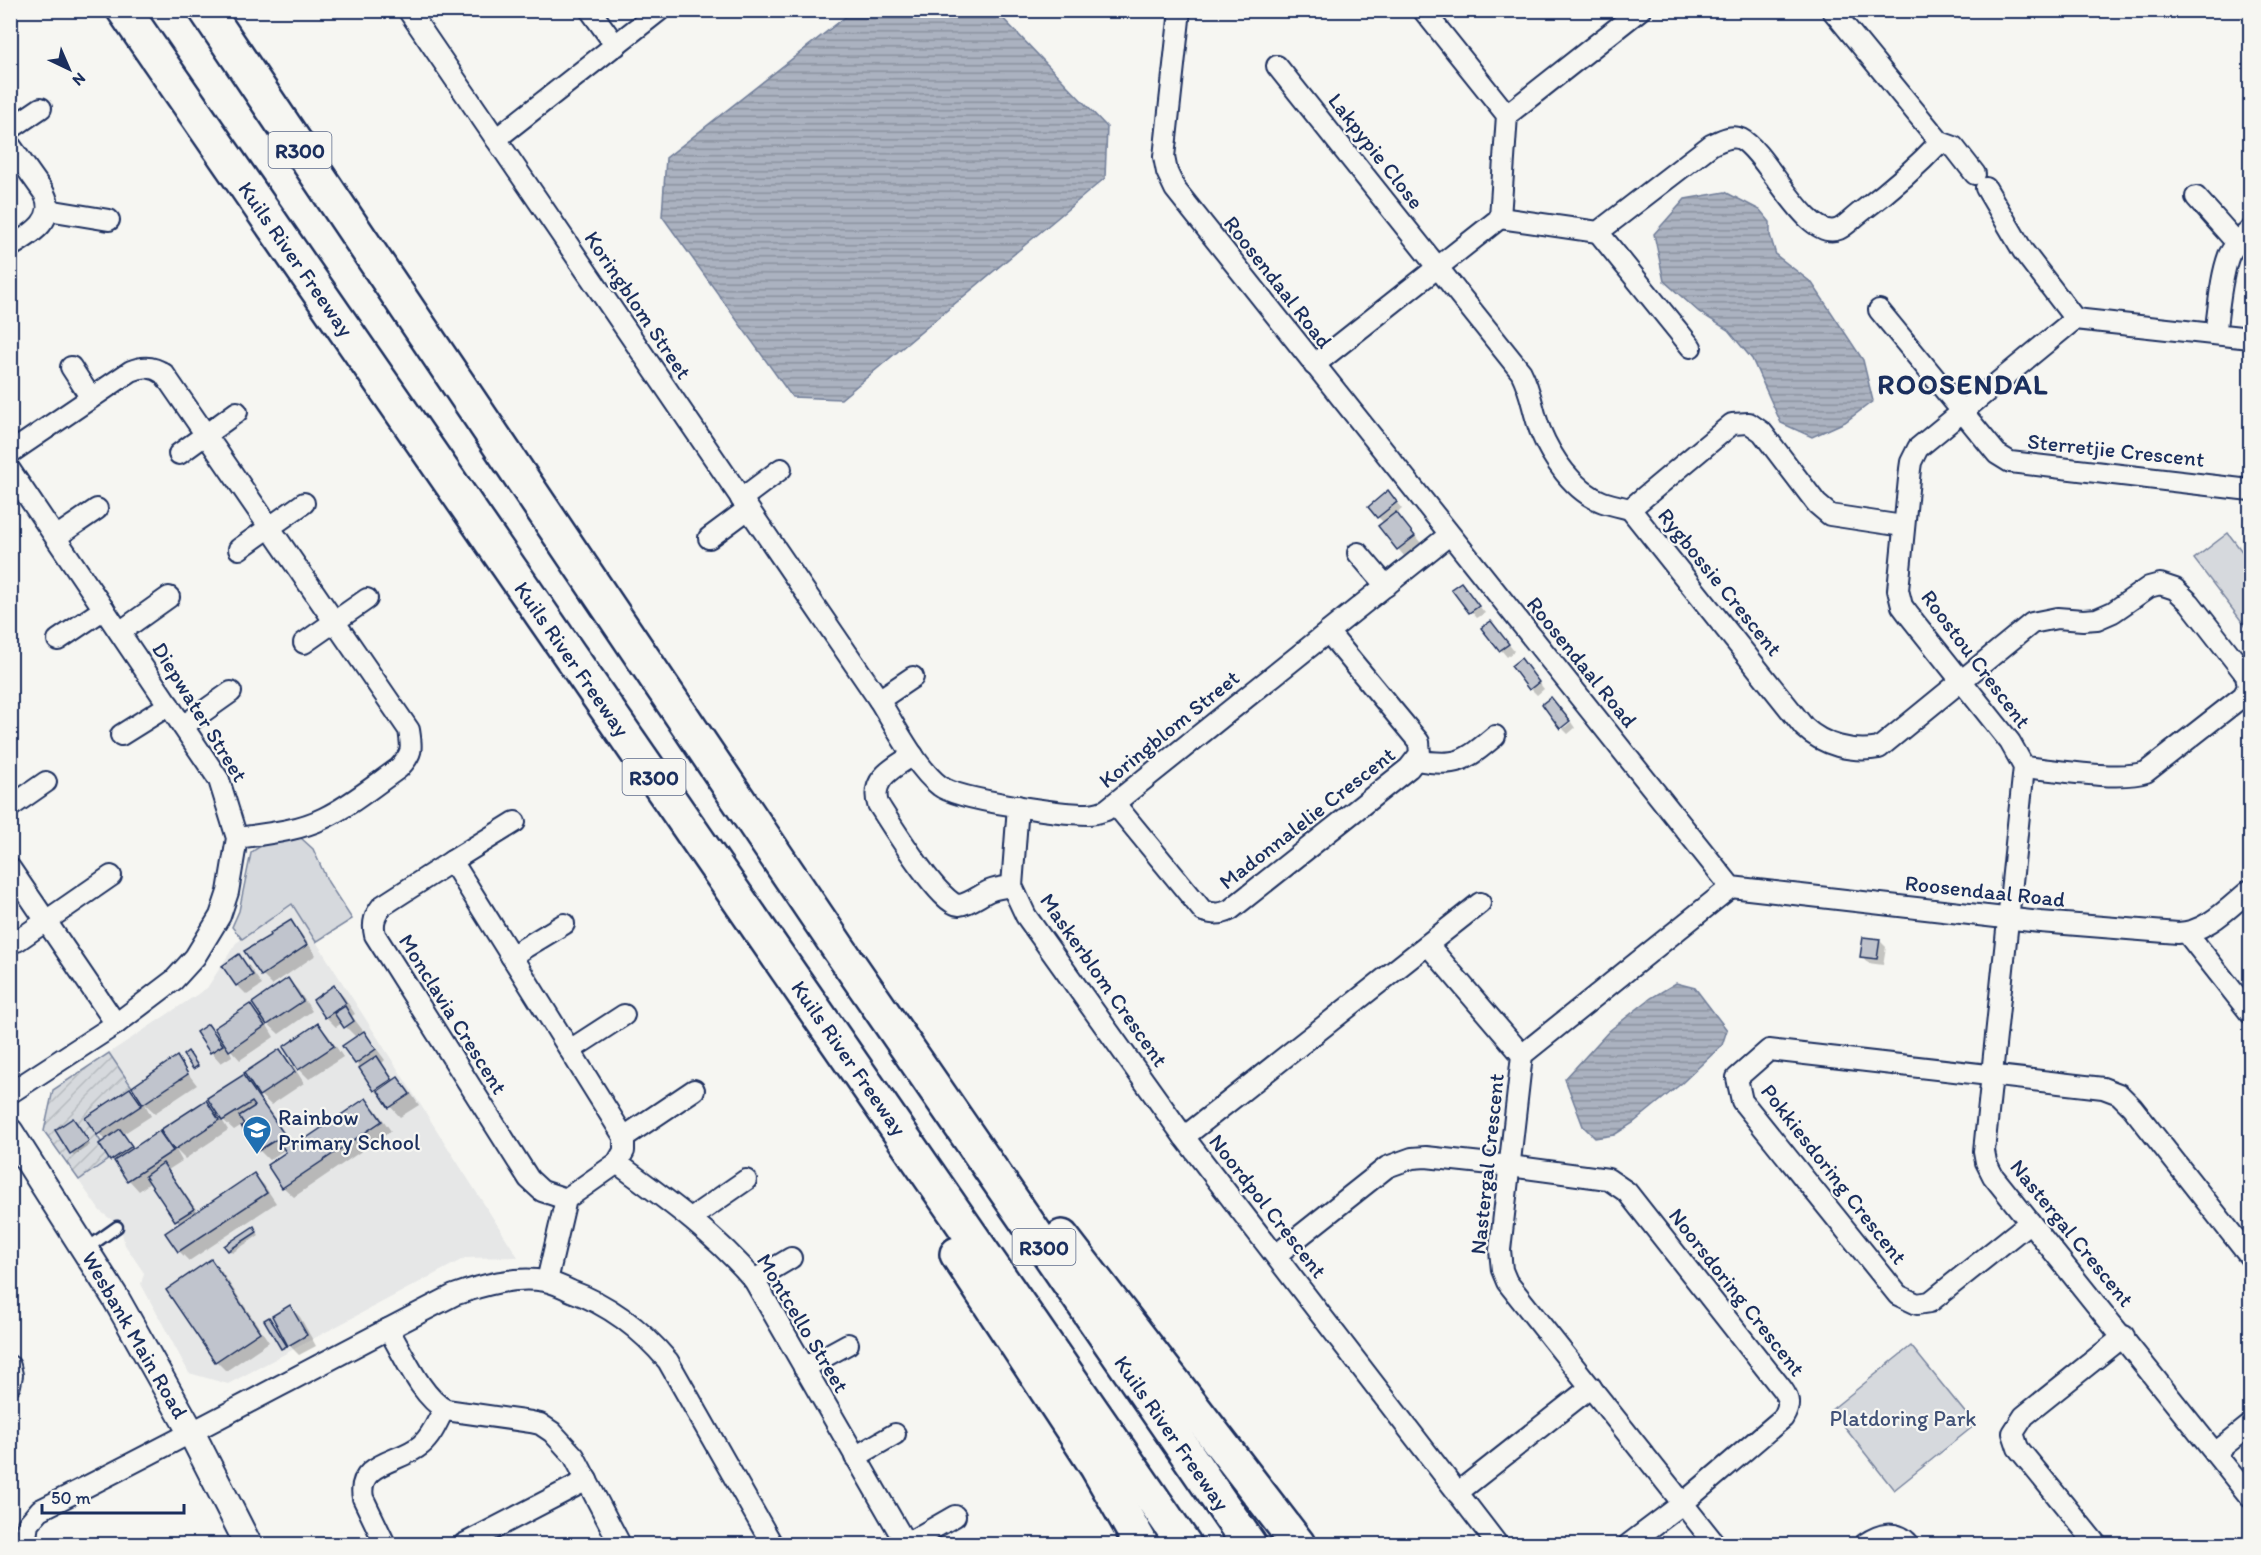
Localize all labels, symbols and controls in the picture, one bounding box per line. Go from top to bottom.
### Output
north arrow [39,39,99,99]
text: N [69,69,90,90]
street label: Lakpypie Close [1322,88,1430,214]
road number: R300 [268,132,332,168]
street label: Kuils River Freeway [232,176,360,342]
street label: Roosendaal Road [1218,210,1338,354]
street label: Koringblom Street [578,226,698,384]
district label: ROOSENDAL [1877,367,2049,401]
street label: Sterretjie Crescent [2026,427,2206,473]
street label: Rygbossie Crescent [1652,503,1788,661]
street label: Kuils River Freeway [508,576,636,742]
street label: Roostou Crescent [1915,584,2037,734]
street label: Roosendaal Road [1521,591,1643,733]
street label: Diepwater Street [146,637,254,787]
street label: Koringblom Street [1093,664,1245,794]
street label: Madonnalelie Crescent [1214,741,1400,895]
road number: R300 [622,759,686,795]
street label: Roosendaal Road [1904,869,2067,913]
street label: Maskerblom Crescent [1034,888,1174,1072]
street label: Monclavia Crescent [393,929,513,1099]
street label: Kuils River Freeway [785,975,913,1141]
street label: Nastergal Crescent [1464,1072,1510,1256]
street label: Pokkiesdoring Crescent [1755,1078,1913,1270]
place label: Rainbow Primary School [278,1104,420,1156]
school or university icon: Rainbow Primary School [241,1114,273,1156]
street label: Noordpol Crescent [1203,1129,1333,1283]
street label: Nastergal Crescent [2004,1154,2140,1312]
street label: Noorsdoring Crescent [1663,1203,1811,1381]
road number: R300 [1012,1229,1076,1265]
street label: Wesbank Main Road [76,1247,194,1423]
street label: Montcello Street [751,1249,855,1397]
street label: Kuils River Freeway [1108,1350,1236,1516]
park label: Platdoring Park [1829,1405,1977,1432]
scale bar [42,1477,184,1515]
text: 50 m [51,1487,91,1509]

